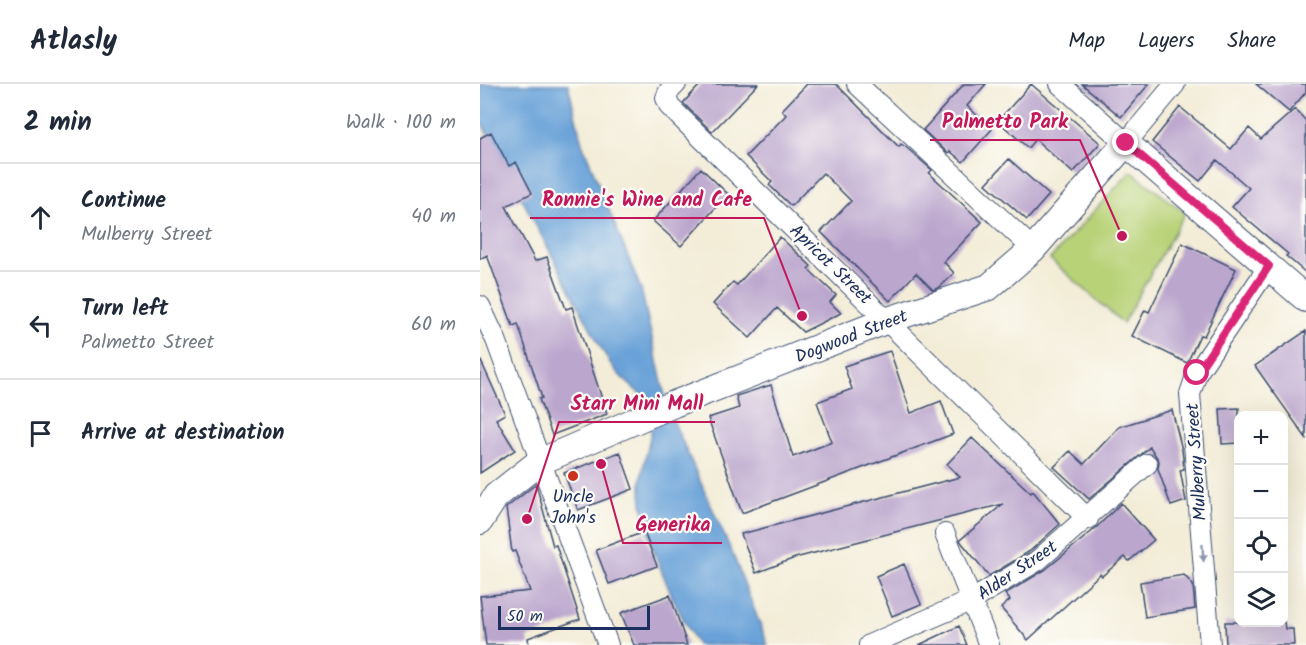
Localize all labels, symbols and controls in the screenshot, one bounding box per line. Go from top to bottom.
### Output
text: Atlasly [30,19,117,64]
text: Map [1068,25,1105,58]
text: Layers [1138,25,1194,58]
text: Share [1227,25,1276,58]
text: 2 min [24,102,92,144]
callout: Palmetto Park [930,102,1080,140]
text: Walk · 100 m [346,107,456,139]
text: Palmetto Park [942,107,1069,139]
route end [1112,129,1138,155]
callout: Ronnie's Wine and Cafe [530,180,764,218]
text: Continue [81,184,166,219]
text: Ronnie's Wine and Cafe [542,185,752,217]
icon: ahead [24,201,57,234]
text: 40 m [411,201,456,233]
street label: Apricot Street [782,218,879,313]
text: Mulberry Street [81,219,212,251]
text: Turn left [81,292,168,327]
street label: Dogwood Street [791,302,913,372]
icon: left [24,309,57,342]
text: 60 m [411,309,456,341]
text: Palmetto Street [81,327,214,359]
route start [1183,359,1209,385]
callout: Starr Mini Mall [559,384,715,422]
text: Starr Mini Mall [571,389,704,421]
street label: Mulberry Street [1179,401,1216,522]
map controls [1234,411,1288,627]
button: + [1234,411,1288,465]
text: Arrive at destination [81,416,284,451]
icon: arrive [24,417,57,450]
button: − [1234,465,1288,519]
marker: Uncle John's [566,469,580,483]
place label: Uncle John's [550,483,596,533]
callout: Generika [623,505,722,543]
text: Generika [635,510,711,542]
button: locate [1234,519,1288,573]
street label: Alder Street [972,533,1065,609]
one-way arrow [1198,544,1207,563]
button: layers [1234,573,1288,627]
scale bar [498,603,650,630]
text: 50 m [507,604,543,629]

